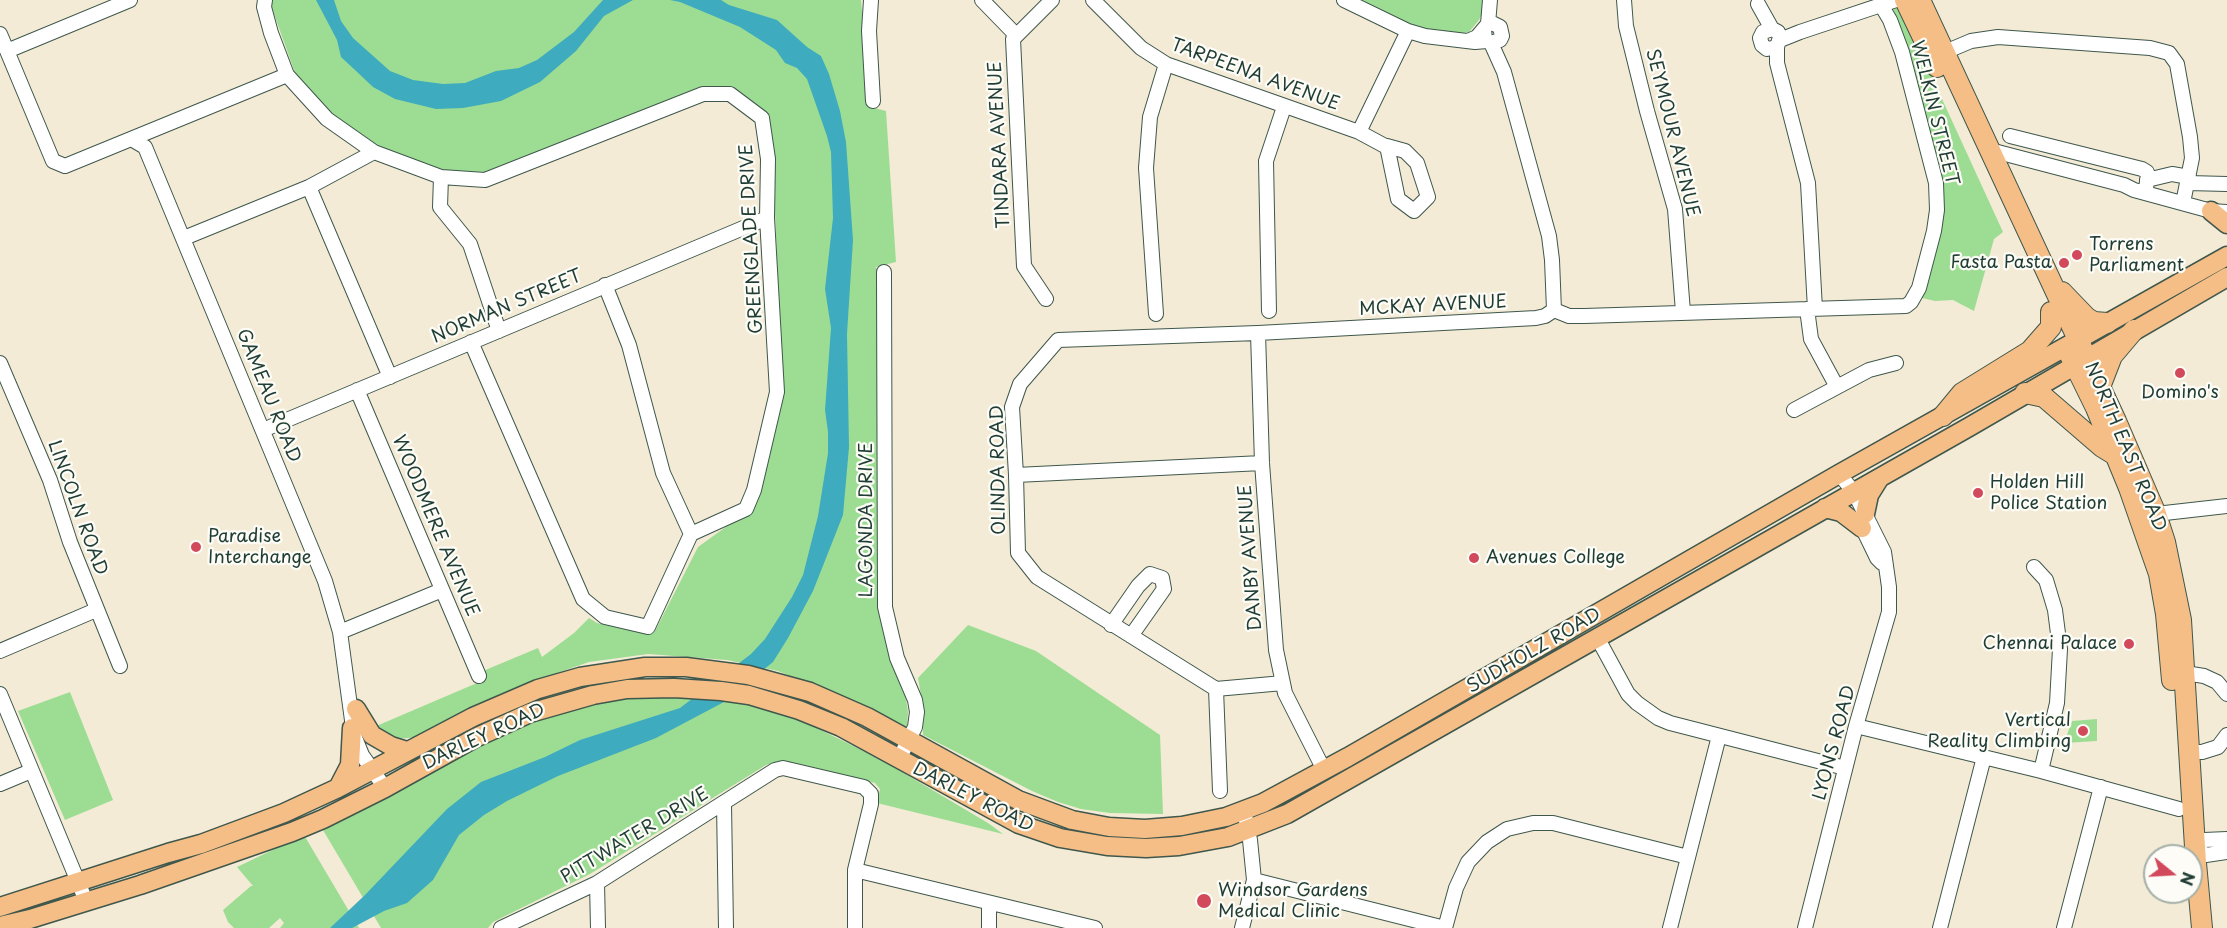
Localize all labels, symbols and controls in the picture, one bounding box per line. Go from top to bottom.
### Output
street label: TARPEENA AVENUE [1168,34,1342,116]
street label: WELKIN STREET [1906,38,1962,188]
street label: SEYMOUR AVENUE [1641,47,1703,219]
street label: TINDARA AVENUE [985,61,1015,229]
street label: GREENGLADE DRIVE [736,144,768,334]
place label: Torrens Parliament [2089,234,2184,276]
marker: Torrens Parliament [2070,248,2084,262]
place label: Fasta Pasta [1950,252,2052,274]
marker: Fasta Pasta [2057,256,2071,270]
street label: NORMAN STREET [429,266,585,348]
street label: MCKAY AVENUE [1359,291,1507,321]
street label: GAMEAU ROAD [231,326,305,466]
street label: NORTH EAST ROAD [2080,359,2170,535]
marker: Domino's [2173,366,2187,380]
place label: Domino's [2141,382,2219,404]
street label: OLINDA ROAD [987,405,1011,535]
street label: WOODMERE AVENUE [387,432,483,620]
street label: LINCOLN ROAD [43,438,111,578]
street label: LAGONDA DRIVE [856,443,878,597]
place label: Holden Hill Police Station [1990,472,2107,514]
street label: DANBY AVENUE [1235,484,1267,632]
marker: Holden Hill Police Station [1971,486,1985,500]
place label: Paradise Interchange [208,526,311,568]
marker: Paradise Interchange [189,540,203,554]
place label: Avenues College [1486,547,1625,569]
marker: Avenues College [1467,551,1481,565]
street label: SUDHOLZ ROAD [1463,604,1605,698]
place label: Chennai Palace [1983,633,2117,655]
marker: Chennai Palace [2122,637,2136,651]
street label: LYONS ROAD [1809,683,1861,803]
street label: DARLEY ROAD [419,699,549,775]
place label: Vertical Reality Climbing [1928,710,2071,752]
marker: Vertical Reality Climbing [2076,724,2090,738]
street label: DARLEY ROAD [909,758,1037,838]
street label: PITTWATER DRIVE [557,783,713,889]
north arrow [2143,844,2203,904]
text: N [2175,869,2202,889]
place label: Windsor Gardens Medical Clinic [1218,880,1368,922]
marker: Windsor Gardens Medical Clinic [1195,892,1213,910]

